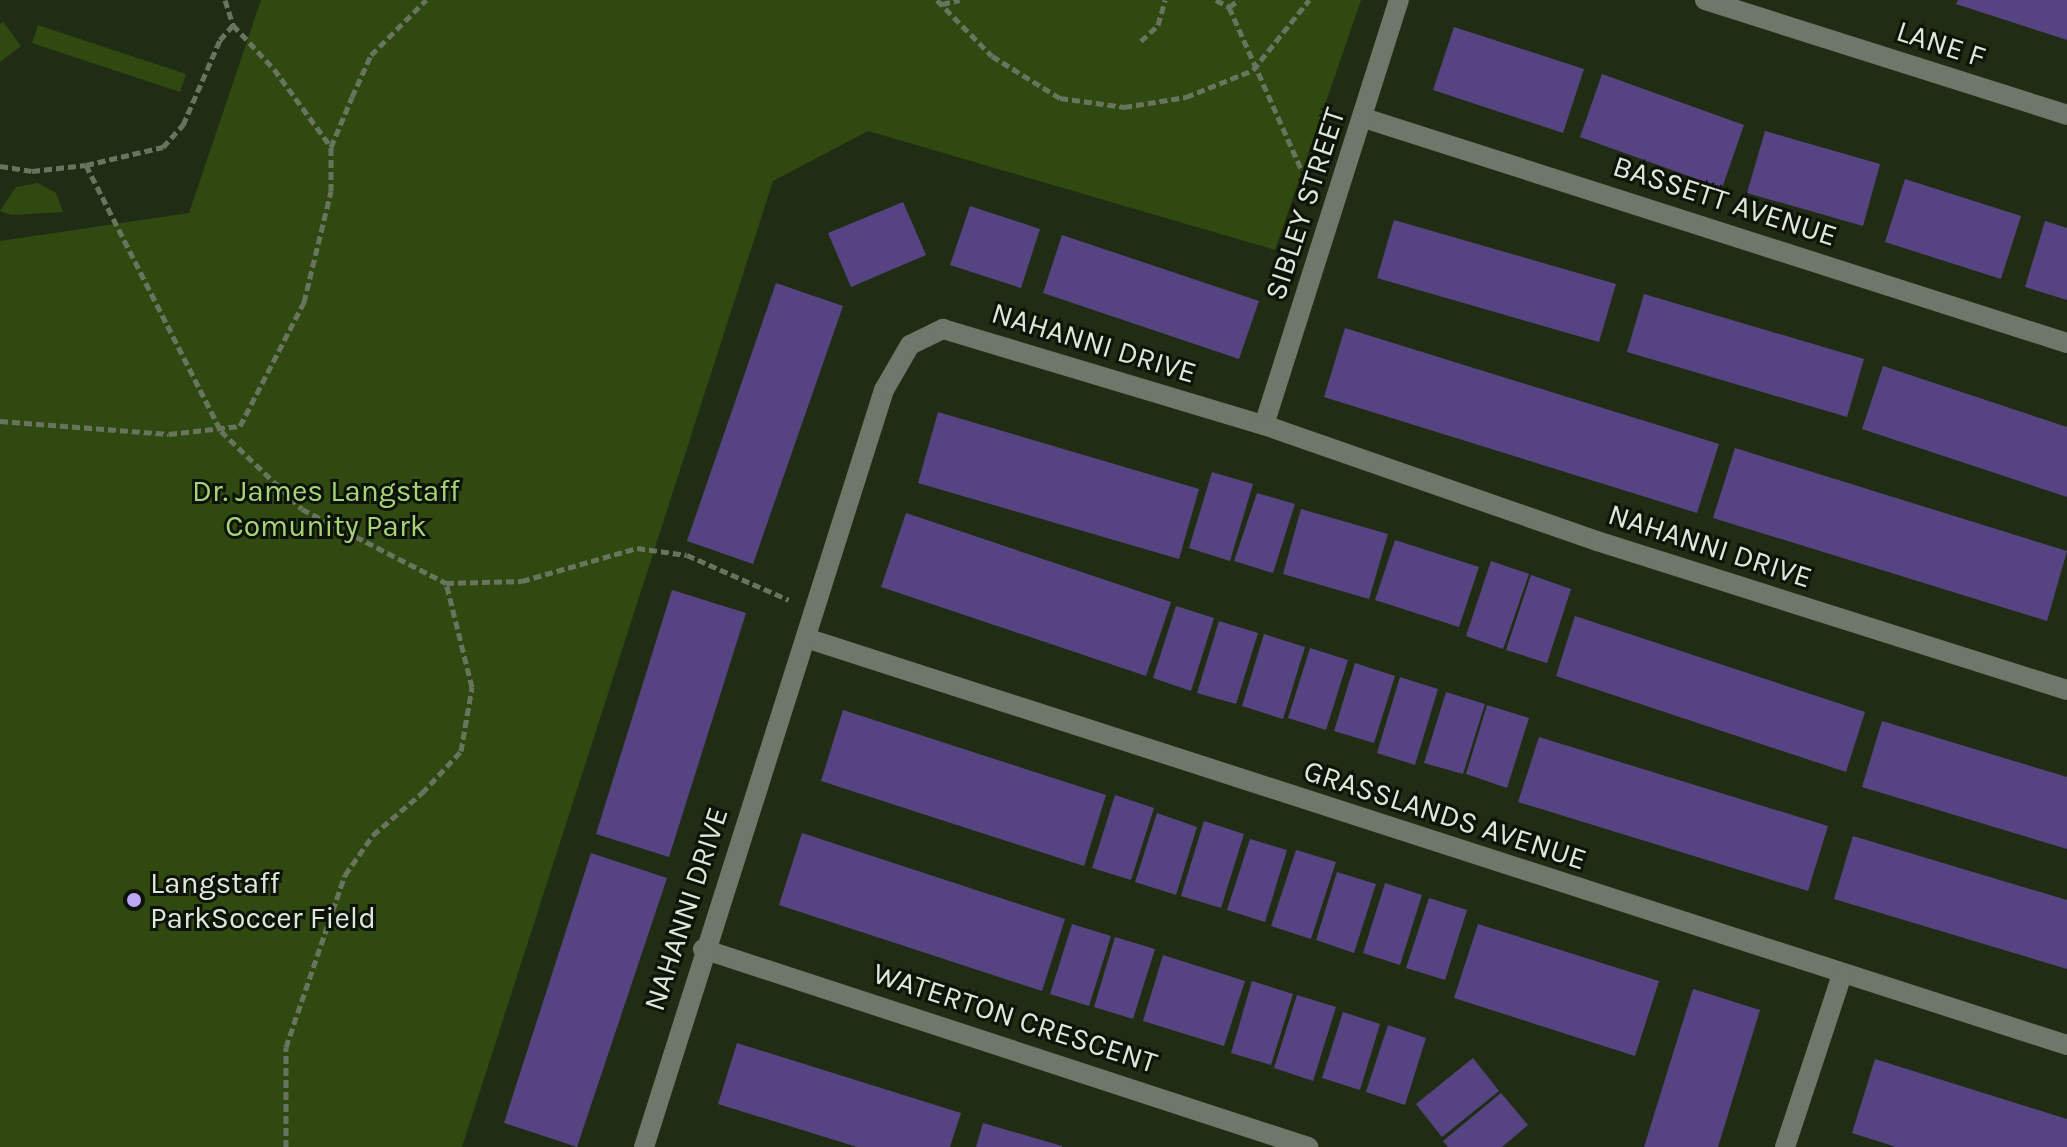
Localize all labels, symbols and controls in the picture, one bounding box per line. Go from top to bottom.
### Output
street label: LANE F [1892,13,1990,75]
street label: SIBLEY STREET [1257,103,1353,305]
street label: BASSETT AVENUE [1609,148,1841,254]
street label: NAHANNI DRIVE [987,295,1201,391]
park label: Dr. James Langstaff Comunity Park [192,473,460,544]
street label: NAHANNI DRIVE [1604,496,1816,596]
street label: GRASSLANDS AVENUE [1299,752,1591,878]
street label: NAHANNI DRIVE [636,803,736,1015]
place label: Langstaff ParkSoccer Field [150,865,376,936]
marker: Langstaff ParkSoccer Field [125,891,143,909]
street label: WATERTON CRESCENT [868,955,1162,1081]

